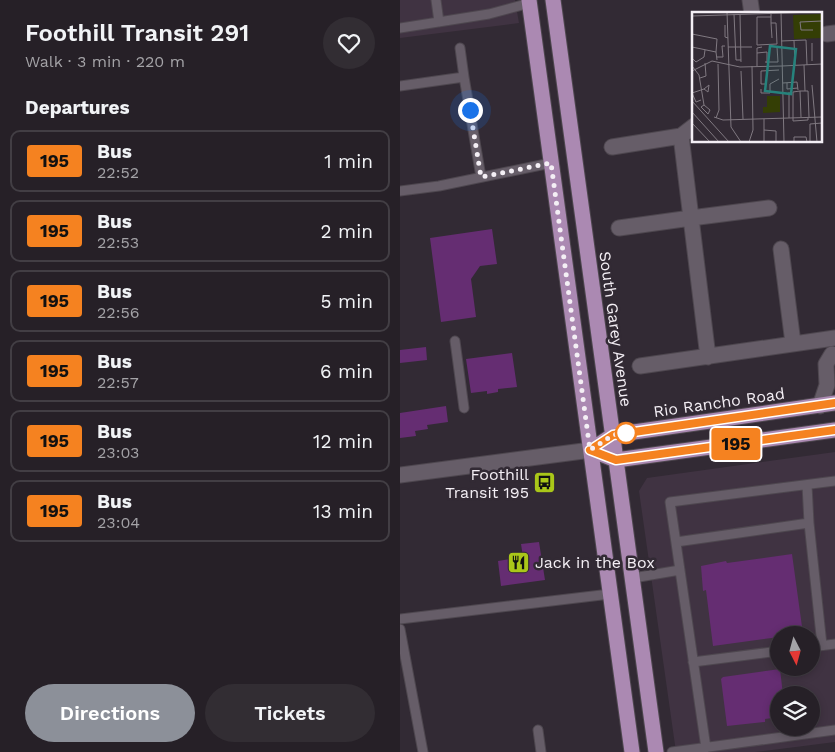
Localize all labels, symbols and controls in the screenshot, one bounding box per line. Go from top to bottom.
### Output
inset map [692,12,822,142]
button: heart [323,17,375,69]
text: Foothill Transit 291 [25,19,249,47]
text: Walk · 3 min · 220 m [25,52,185,71]
text: Departures [25,96,130,119]
your location [458,98,483,123]
text: Bus [97,140,132,163]
text: 195 [40,150,69,171]
text: 1 min [324,150,373,173]
text: 22:52 [97,163,139,182]
text: Bus [97,210,132,233]
text: 195 [40,220,69,241]
text: 2 min [321,220,373,243]
text: 22:53 [97,233,139,252]
street label: South Garey Avenue [595,250,636,408]
text: Bus [97,280,132,303]
text: 195 [40,290,69,311]
text: 5 min [321,290,373,313]
text: 22:56 [97,303,139,322]
text: Bus [97,350,132,373]
text: 195 [40,360,69,381]
text: 6 min [320,360,373,383]
text: 22:57 [97,373,139,392]
street label: Rio Rancho Road [652,384,786,421]
text: Bus [97,420,132,443]
unlabelled marker [615,422,637,444]
line badge: 195 [707,428,765,460]
text: 195 [40,430,69,451]
text: 12 min [313,430,373,453]
text: 195 [721,433,751,454]
text: 23:03 [97,443,139,462]
place label: Foothill Transit 195 [445,465,529,502]
bus stop icon: Foothill Transit 195 [533,471,557,495]
text: Bus [97,490,132,513]
text: 195 [40,500,69,521]
text: 13 min [313,500,373,523]
text: 23:04 [97,513,140,532]
restaurant icon: Jack in the Box [507,550,531,574]
place label: Jack in the Box [535,553,655,572]
north arrow [770,626,820,676]
map controls [770,626,820,736]
button: Directions [25,684,195,742]
button: Tickets [205,684,375,742]
button: layers [770,686,820,736]

